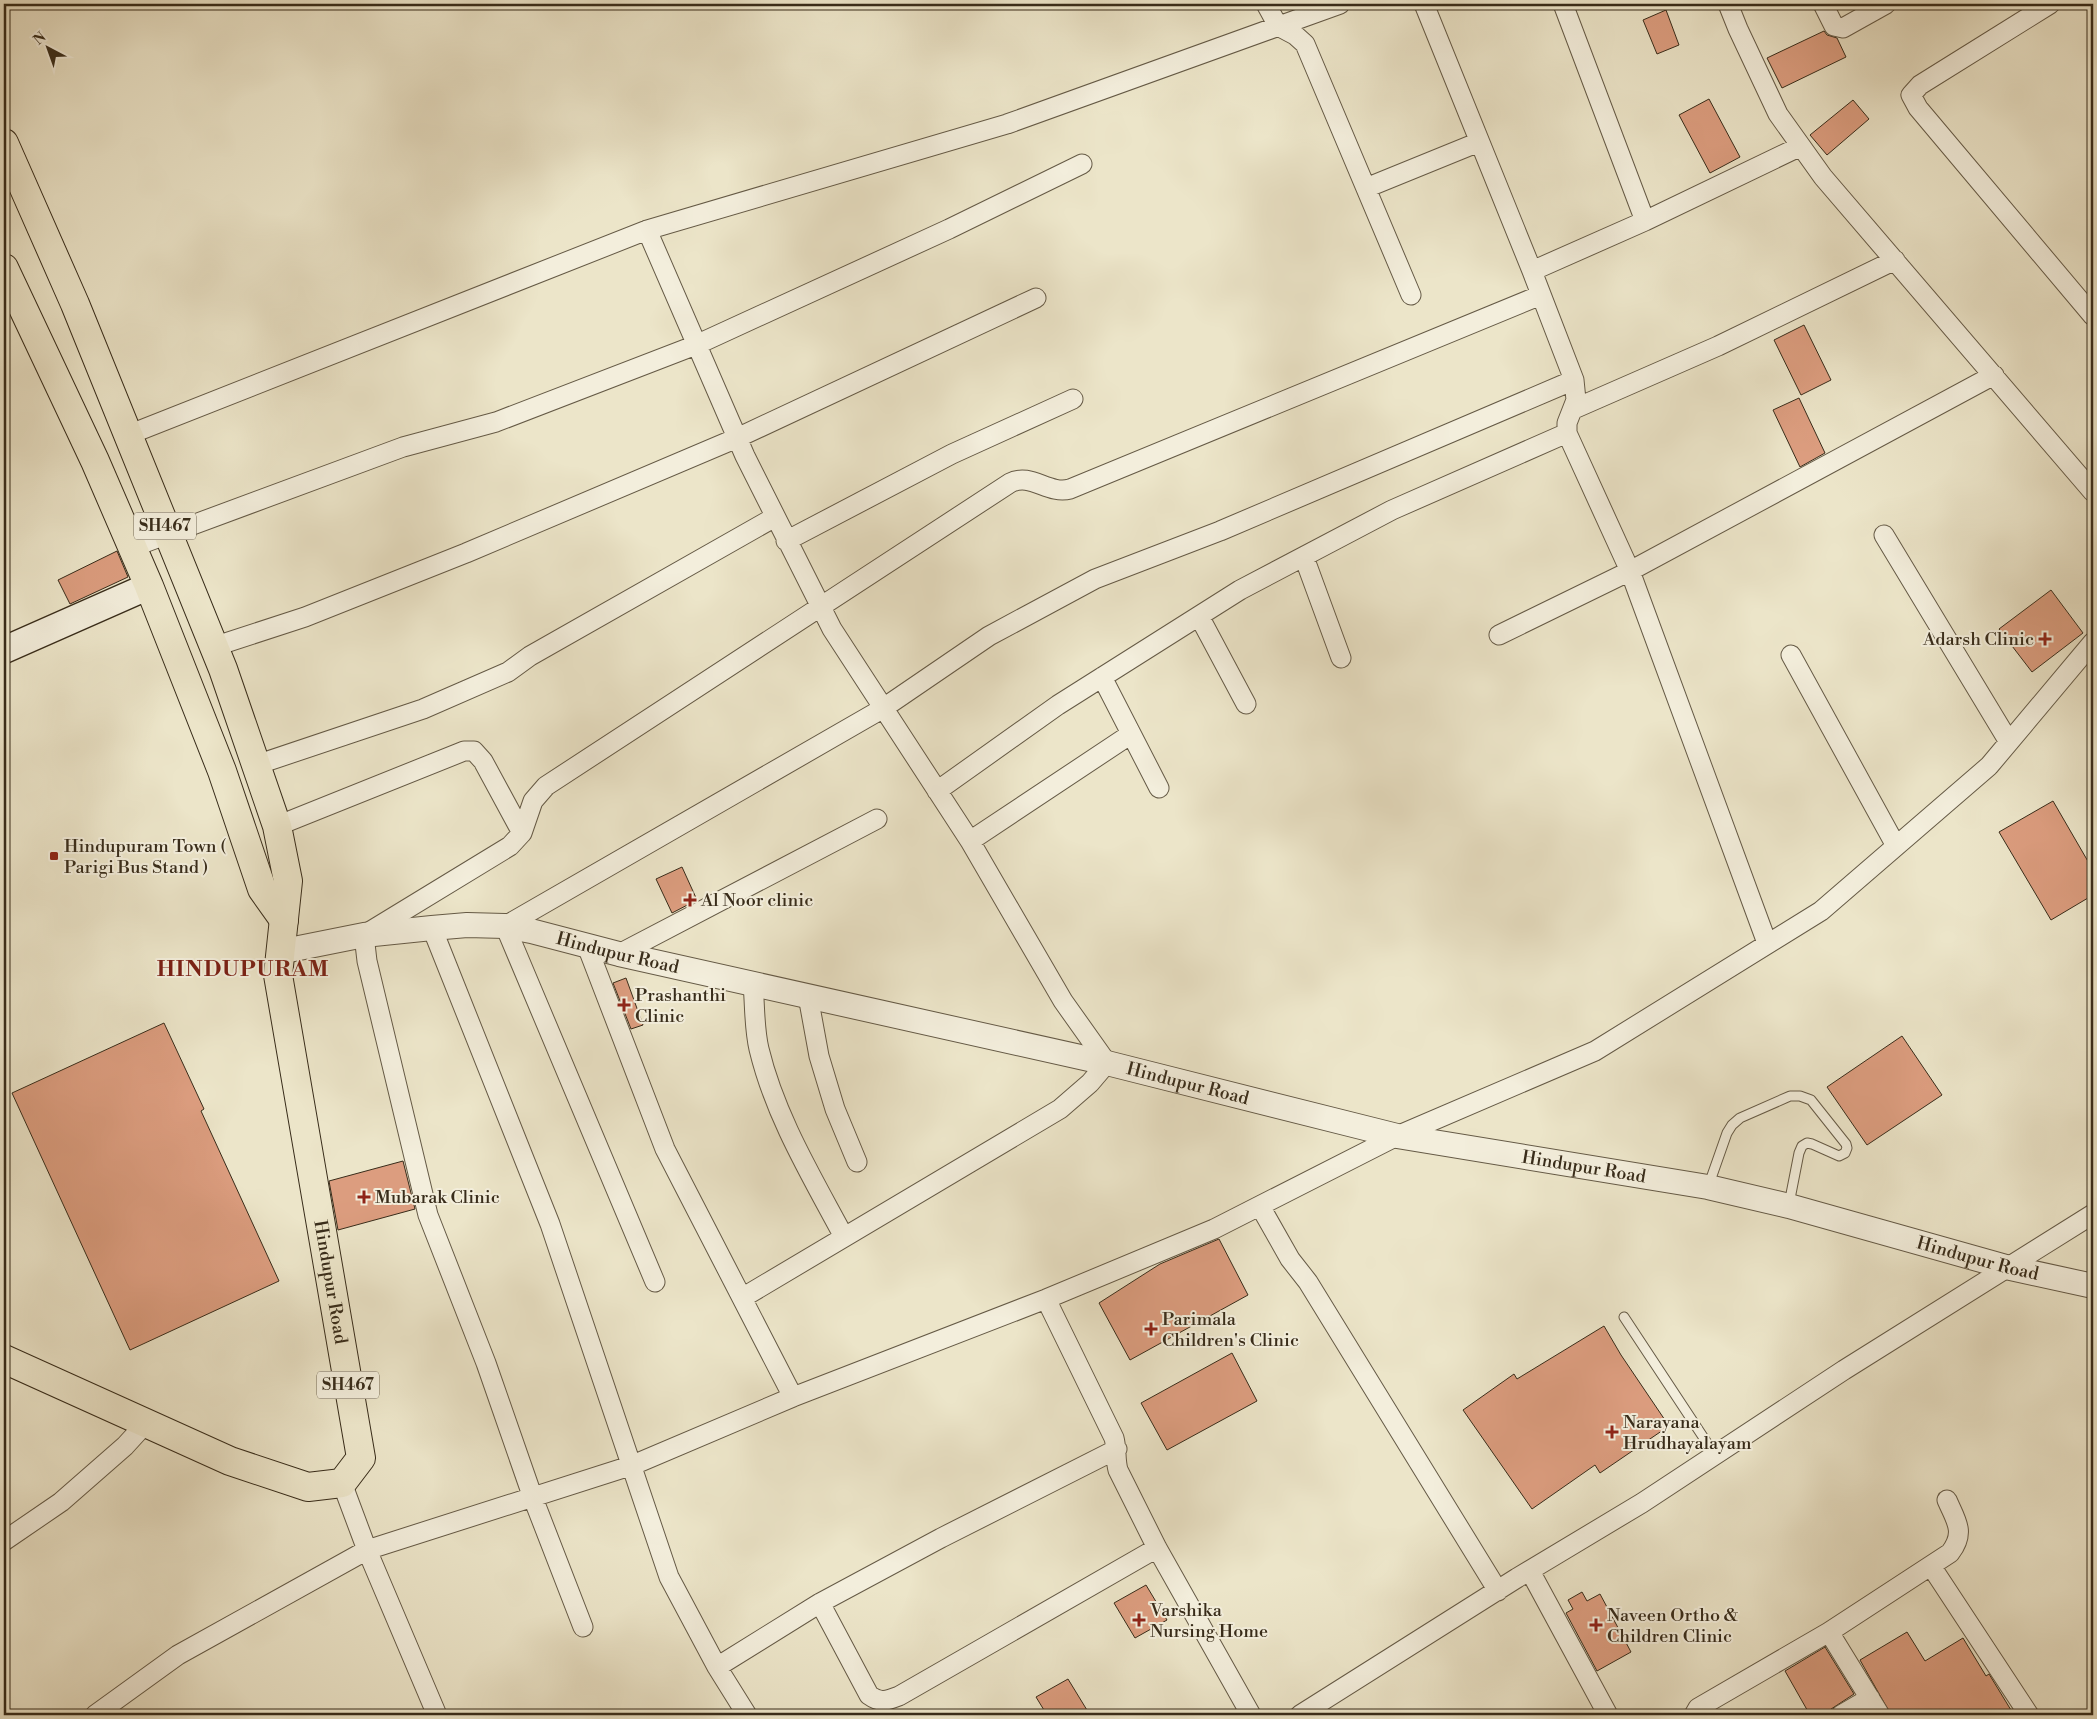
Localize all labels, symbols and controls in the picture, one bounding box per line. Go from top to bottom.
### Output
north arrow [22,22,72,72]
text: N [30,29,50,49]
road number: SH467 [134,512,196,540]
place label: Adarsh Clinic [1922,628,2034,651]
marker: Adarsh Clinic [2038,632,2052,646]
place label: Hindupuram Town ( Parigi Bus Stand ) [64,835,226,879]
marker: Hindupuram Town ( Parigi Bus Stand ) [48,850,60,862]
place label: Al Noor clinic [700,889,813,912]
marker: Al Noor clinic [683,893,697,907]
street label: Hindupur Road [554,927,682,979]
district label: HINDUPURAM [157,956,329,983]
place label: Prashanthi Clinic [635,984,726,1028]
marker: Prashanthi Clinic [617,998,631,1012]
street label: Hindupur Road [1124,1057,1252,1110]
street label: Hindupur Road [1520,1145,1648,1188]
place label: Mubarak Clinic [375,1186,500,1209]
marker: Mubarak Clinic [357,1190,371,1204]
street label: Hindupur Road [309,1218,353,1347]
street label: Hindupur Road [1914,1231,2042,1286]
place label: Parimala Children's Clinic [1162,1308,1299,1352]
marker: Parimala Children's Clinic [1144,1322,1158,1336]
road number: SH467 [317,1372,379,1398]
place label: Narayana Hrudhayalayam [1623,1411,1752,1455]
marker: Narayana Hrudhayalayam [1605,1425,1619,1439]
place label: Varshika Nursing Home [1149,1599,1268,1643]
place label: Naveen Ortho & Children Clinic [1607,1604,1739,1648]
marker: Varshika Nursing Home [1132,1613,1146,1627]
marker: Naveen Ortho & Children Clinic [1589,1618,1603,1632]

